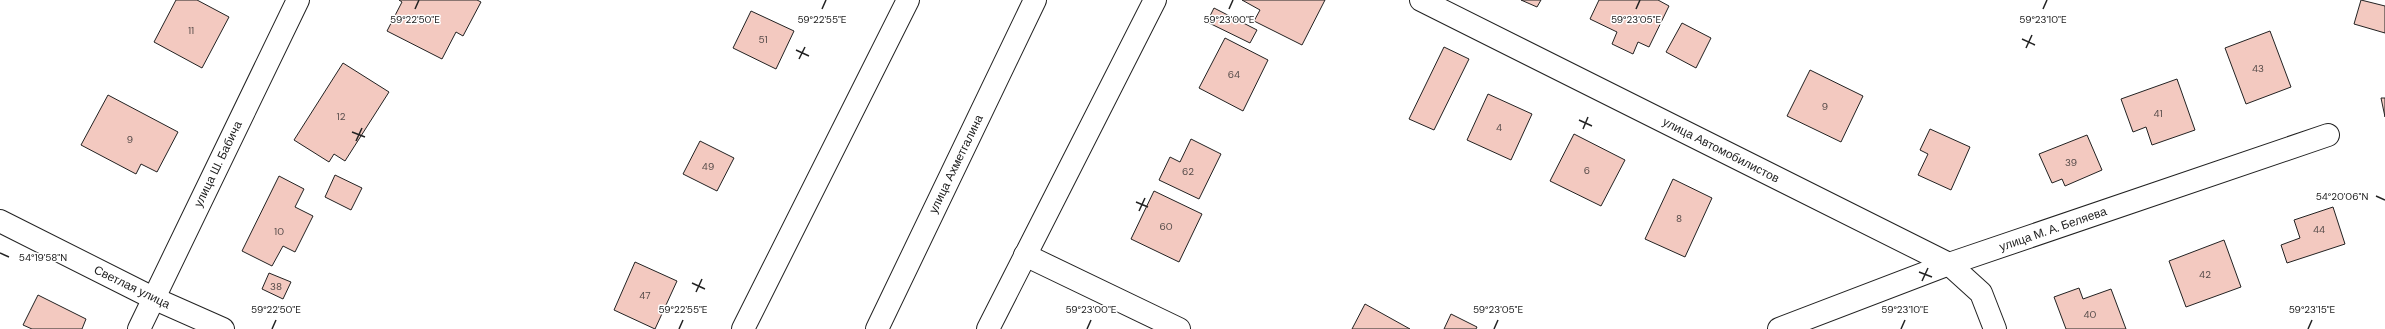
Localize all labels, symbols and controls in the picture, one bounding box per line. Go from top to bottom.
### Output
text: 59°22'50"E [390,13,440,26]
text: 59°22'55"E [798,13,847,26]
text: 59°23'00"E [1203,13,1255,26]
text: 59°23'05"E [1611,13,1661,26]
text: 59°23'10"E [2019,13,2067,26]
house number: 11 [188,24,194,37]
house number: 51 [758,33,768,46]
house number: 43 [2252,62,2264,75]
house number: 64 [1228,68,1240,81]
house number: 9 [1822,100,1828,113]
house number: 41 [2153,107,2163,120]
house number: 12 [337,110,346,123]
street label: улица Ахметгалина [925,112,987,216]
street label: улица Автомобилистов [1660,114,1782,186]
street label: улица Ш. Бабича [190,118,246,210]
house number: 4 [1496,121,1502,134]
house number: 9 [127,133,133,146]
house number: 39 [2065,156,2077,169]
house number: 49 [702,160,714,173]
house number: 6 [1584,164,1590,177]
house number: 62 [1182,165,1194,178]
text: 54°20'06"N [2316,190,2368,203]
street label: улица М. А. Беляева [1997,203,2109,255]
house number: 8 [1676,212,1682,225]
house number: 60 [1159,220,1173,233]
house number: 44 [2313,223,2325,236]
house number: 10 [274,225,284,238]
text: 54°19'58"N [19,251,67,264]
street label: Светлая улица [91,262,173,312]
house number: 42 [2199,268,2211,281]
house number: 38 [270,280,282,293]
house number: 47 [639,289,651,302]
text: 59°22'50"E [251,303,301,316]
text: 59°22'55"E [659,303,708,316]
text: 59°23'00"E [1065,303,1117,316]
text: 59°23'05"E [1473,303,1523,316]
text: 59°23'10"E [1881,303,1929,316]
text: 59°23'15"E [2289,303,2336,316]
house number: 40 [2084,308,2097,321]

